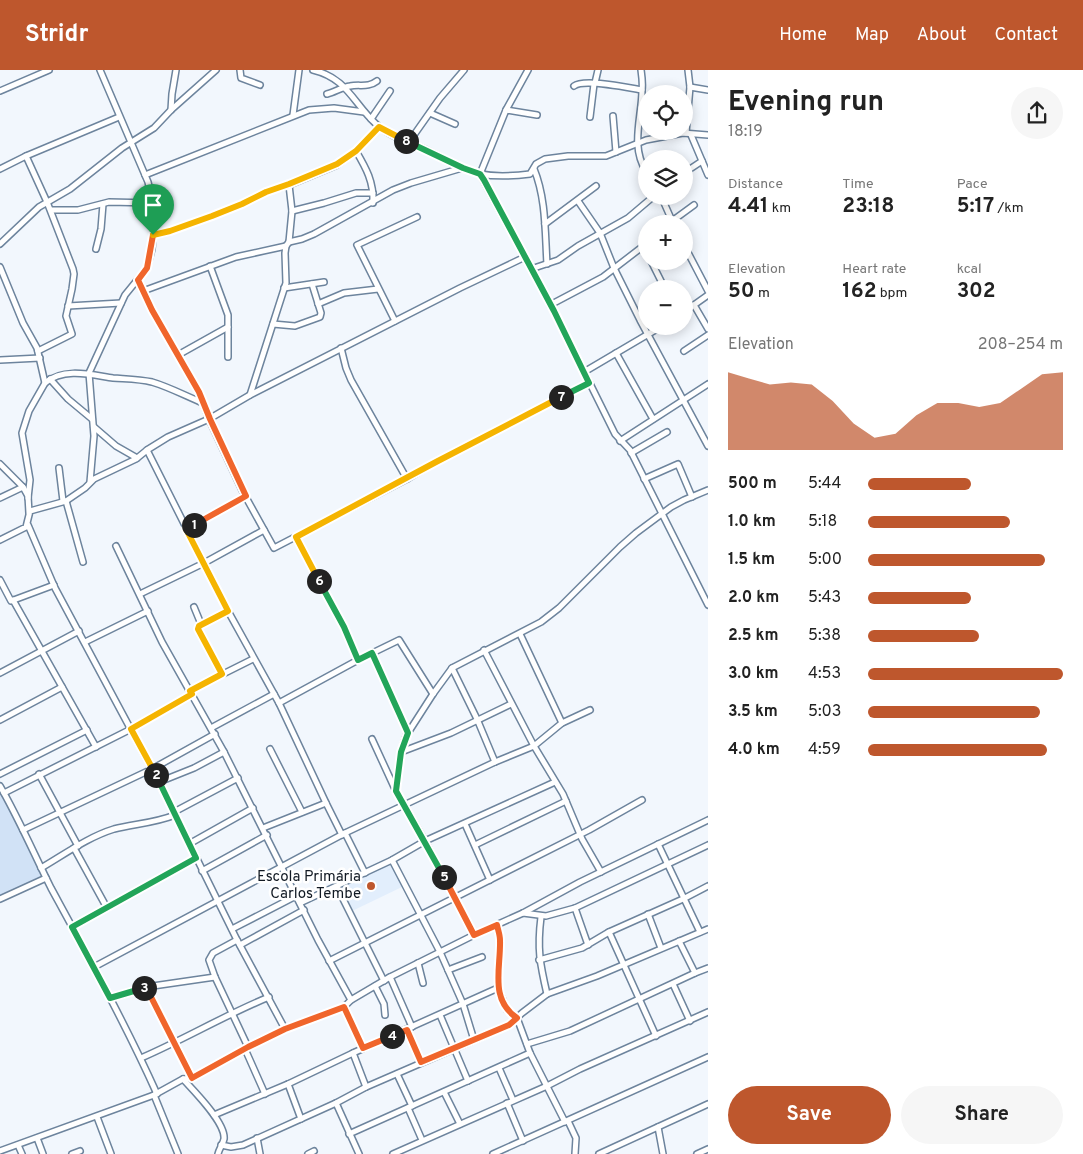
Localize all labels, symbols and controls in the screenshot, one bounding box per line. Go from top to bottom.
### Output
text: Stridr [25,20,88,50]
text: Home [779,24,827,47]
text: Map [855,24,889,47]
text: About [917,24,966,47]
text: Contact [994,24,1058,47]
map controls [638,85,693,335]
button: locate [638,85,693,140]
text: Evening run [728,85,884,121]
button: share [1011,87,1063,139]
text: 18:19 [728,122,763,142]
pin: 8 [394,128,418,154]
text: 8 [402,133,411,150]
button: layers [638,150,693,205]
text: Distance [728,176,783,193]
text: Time [842,176,874,193]
text: Pace [957,176,987,193]
pin [132,184,174,235]
icon: arrive [139,191,167,219]
text: 4.41 [728,193,768,220]
text: 23:18 [842,193,894,220]
text: 5:17 [957,193,994,220]
text: km [768,200,791,217]
text: /km [994,200,1024,217]
button: + [638,215,693,270]
text: Elevation [728,261,786,278]
text: Heart rate [842,261,906,278]
text: kcal [957,261,982,278]
text: 50 [728,278,755,305]
text: 162 [842,278,876,305]
text: 302 [957,278,996,305]
button: − [638,280,693,335]
text: m [755,285,770,302]
text: bpm [876,285,907,302]
text: Elevation [728,335,794,355]
text: 208–254 m [978,335,1063,355]
pin: 7 [548,384,574,410]
text: 7 [558,389,565,406]
text: 500 m [728,474,777,494]
text: 5:44 [808,474,841,494]
pin: 1 [182,512,206,538]
text: 1.0 km [728,512,776,532]
text: 5:18 [808,512,837,532]
text: 1 [192,517,197,534]
text: 1.5 km [728,550,775,570]
text: 5:00 [808,550,842,570]
pin: 6 [306,568,332,594]
text: 6 [315,573,324,590]
text: 2.0 km [728,588,779,608]
text: 5:43 [808,588,841,608]
text: 2.5 km [728,626,778,646]
text: 5:38 [808,626,841,646]
text: 3.0 km [728,664,779,684]
text: 4:53 [808,664,841,684]
text: 3.5 km [728,702,778,722]
text: 5:03 [808,702,841,722]
text: 4.0 km [728,740,780,760]
text: 4:59 [808,740,841,760]
pin: 2 [144,762,168,788]
text: 2 [152,767,161,784]
pin: 5 [432,864,456,890]
place label: Escola Primária Carlos Tembe [257,868,361,904]
text: 5 [440,869,449,886]
marker: Escola Primária Carlos Tembe [365,880,377,892]
pin: 3 [132,976,156,1000]
text: 3 [140,980,149,997]
pin: 4 [380,1024,404,1048]
text: 4 [388,1028,397,1045]
button: Save [728,1086,891,1144]
button: Share [901,1086,1063,1144]

